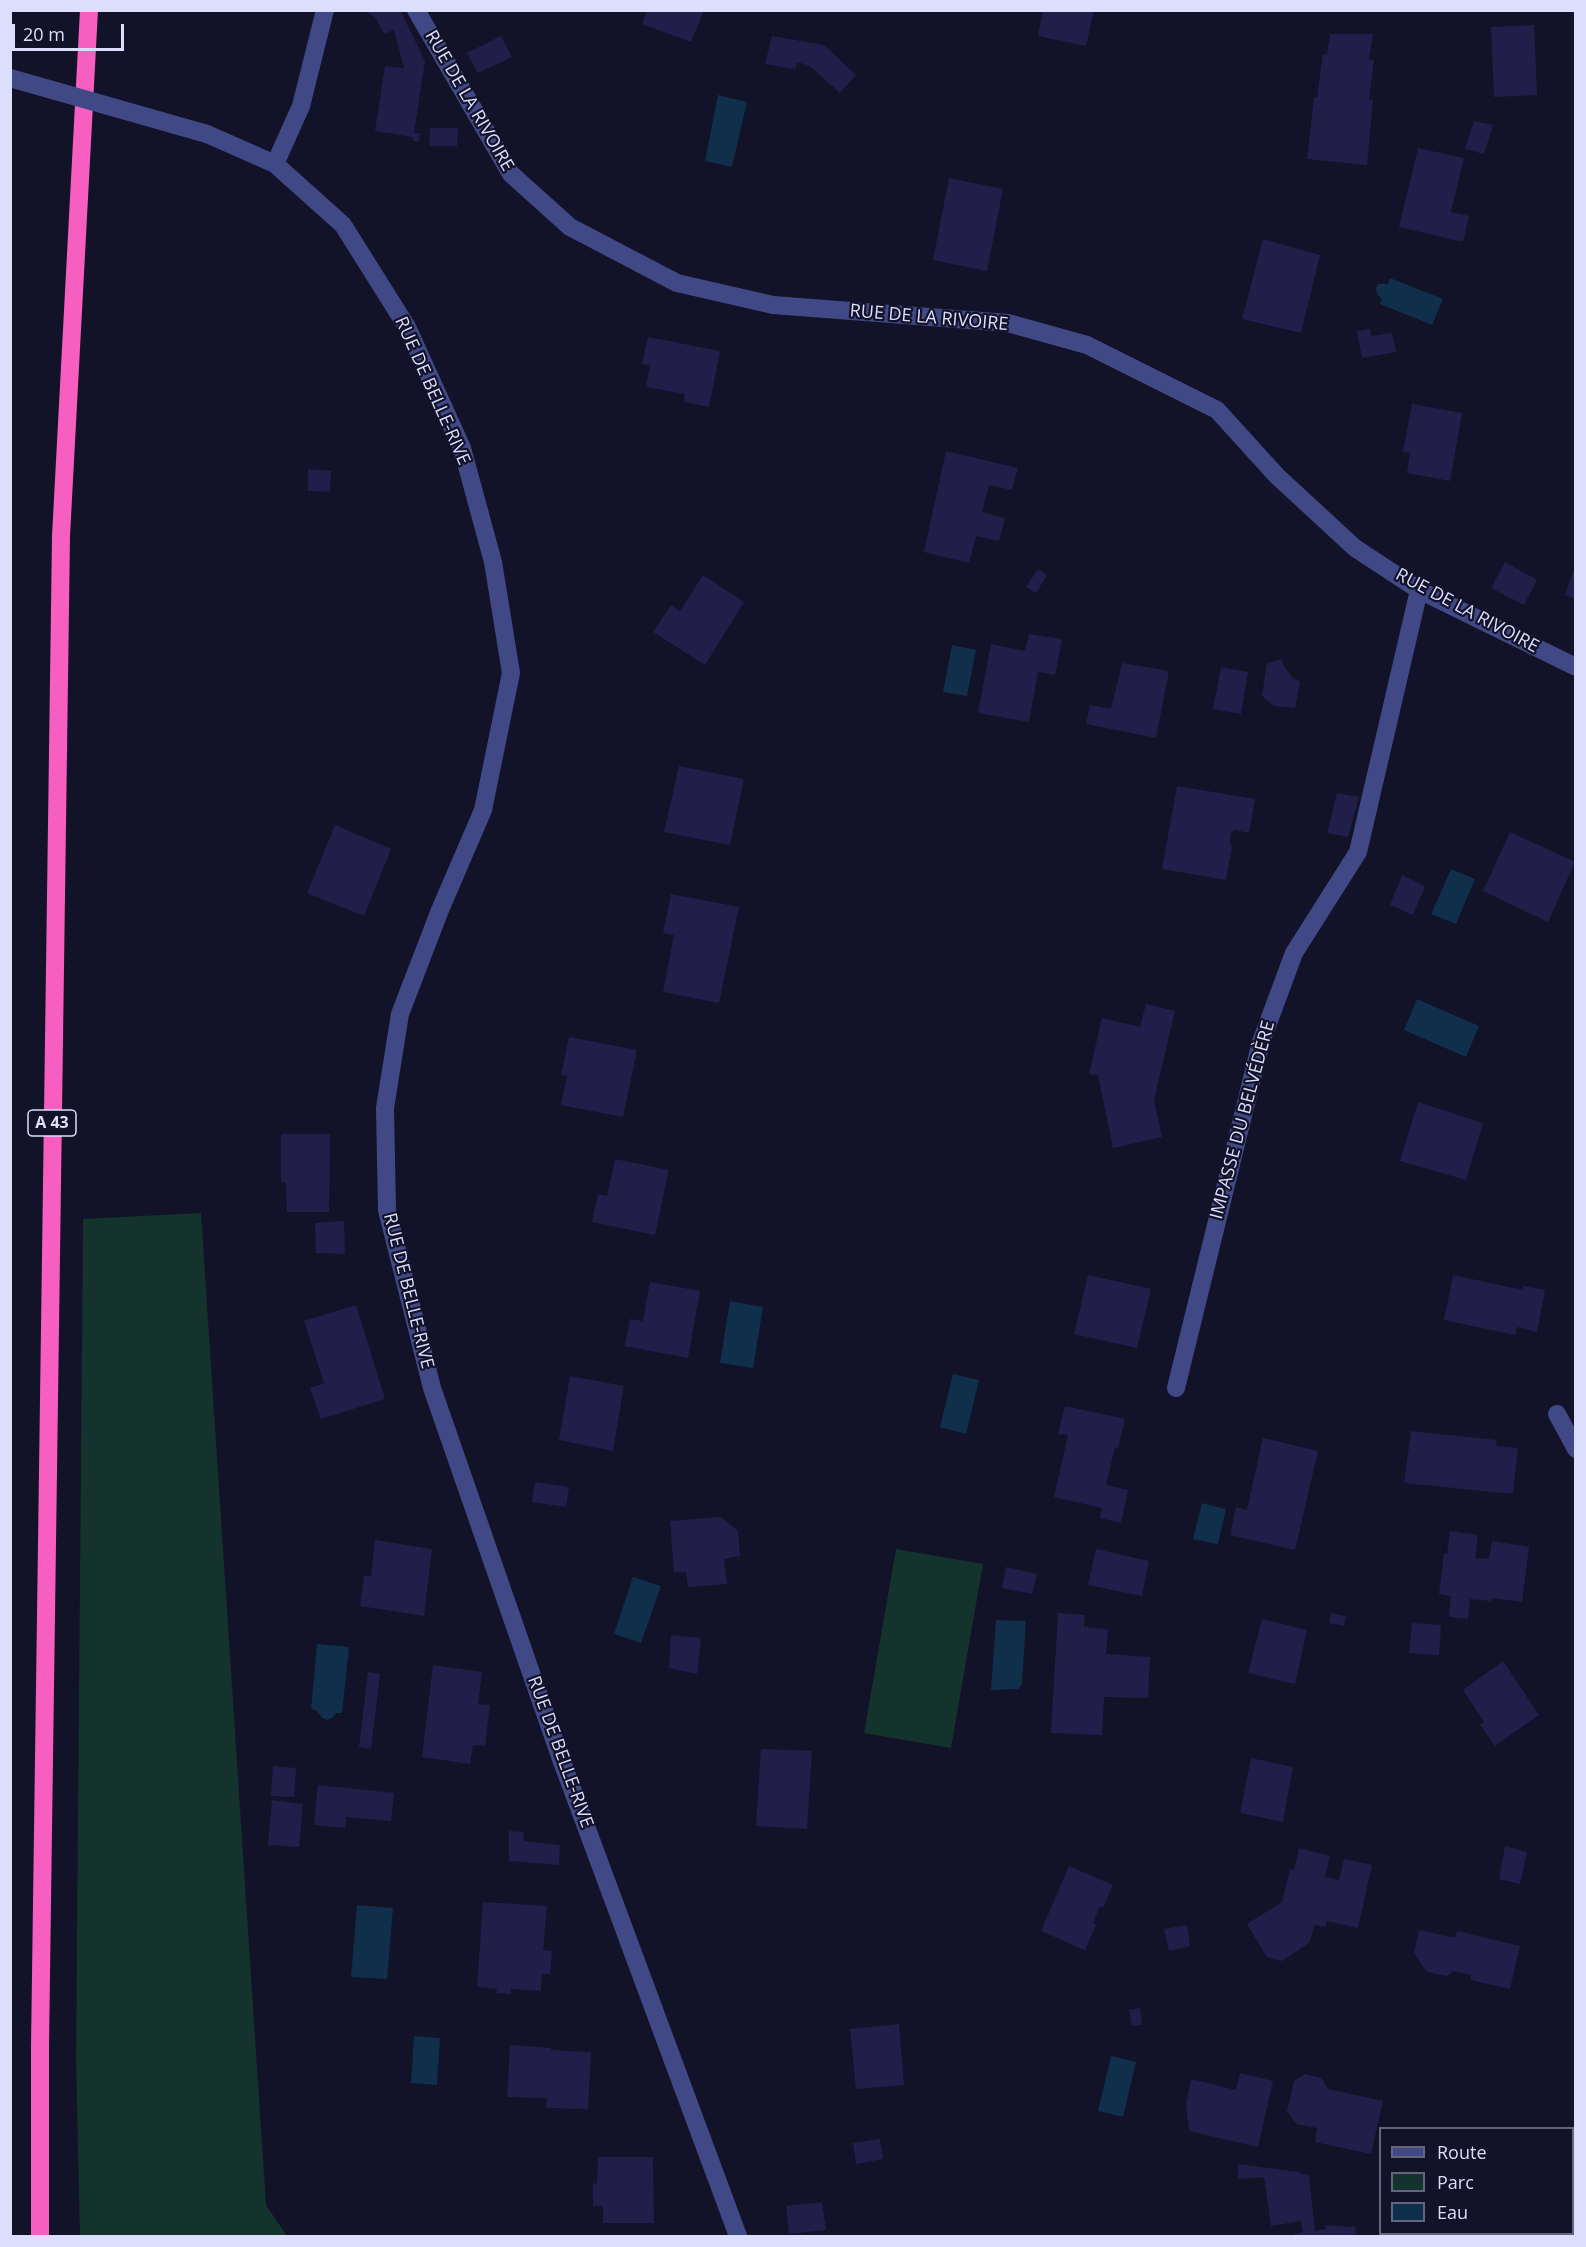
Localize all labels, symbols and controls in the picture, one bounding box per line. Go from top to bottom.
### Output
scale bar [15,12,128,50]
text: 20 m [23,22,65,46]
street label: RUE DE LA RIVOIRE [420,27,518,175]
street label: RUE DE LA RIVOIRE [849,300,1009,336]
street label: RUE DE BELLE-RIVE [390,314,474,468]
street label: RUE DE LA RIVOIRE [1392,564,1542,658]
street label: IMPASSE DU BELVÉDÈRE [1206,1018,1280,1222]
road number: A 43 [28,1110,76,1136]
street label: RUE DE BELLE-RIVE [378,1211,438,1371]
street label: RUE DE BELLE-RIVE [523,1673,597,1831]
legend [1379,2127,1574,2235]
text: Route [1437,2140,1487,2164]
text: Parc [1437,2170,1474,2194]
text: Eau [1437,2200,1468,2224]

